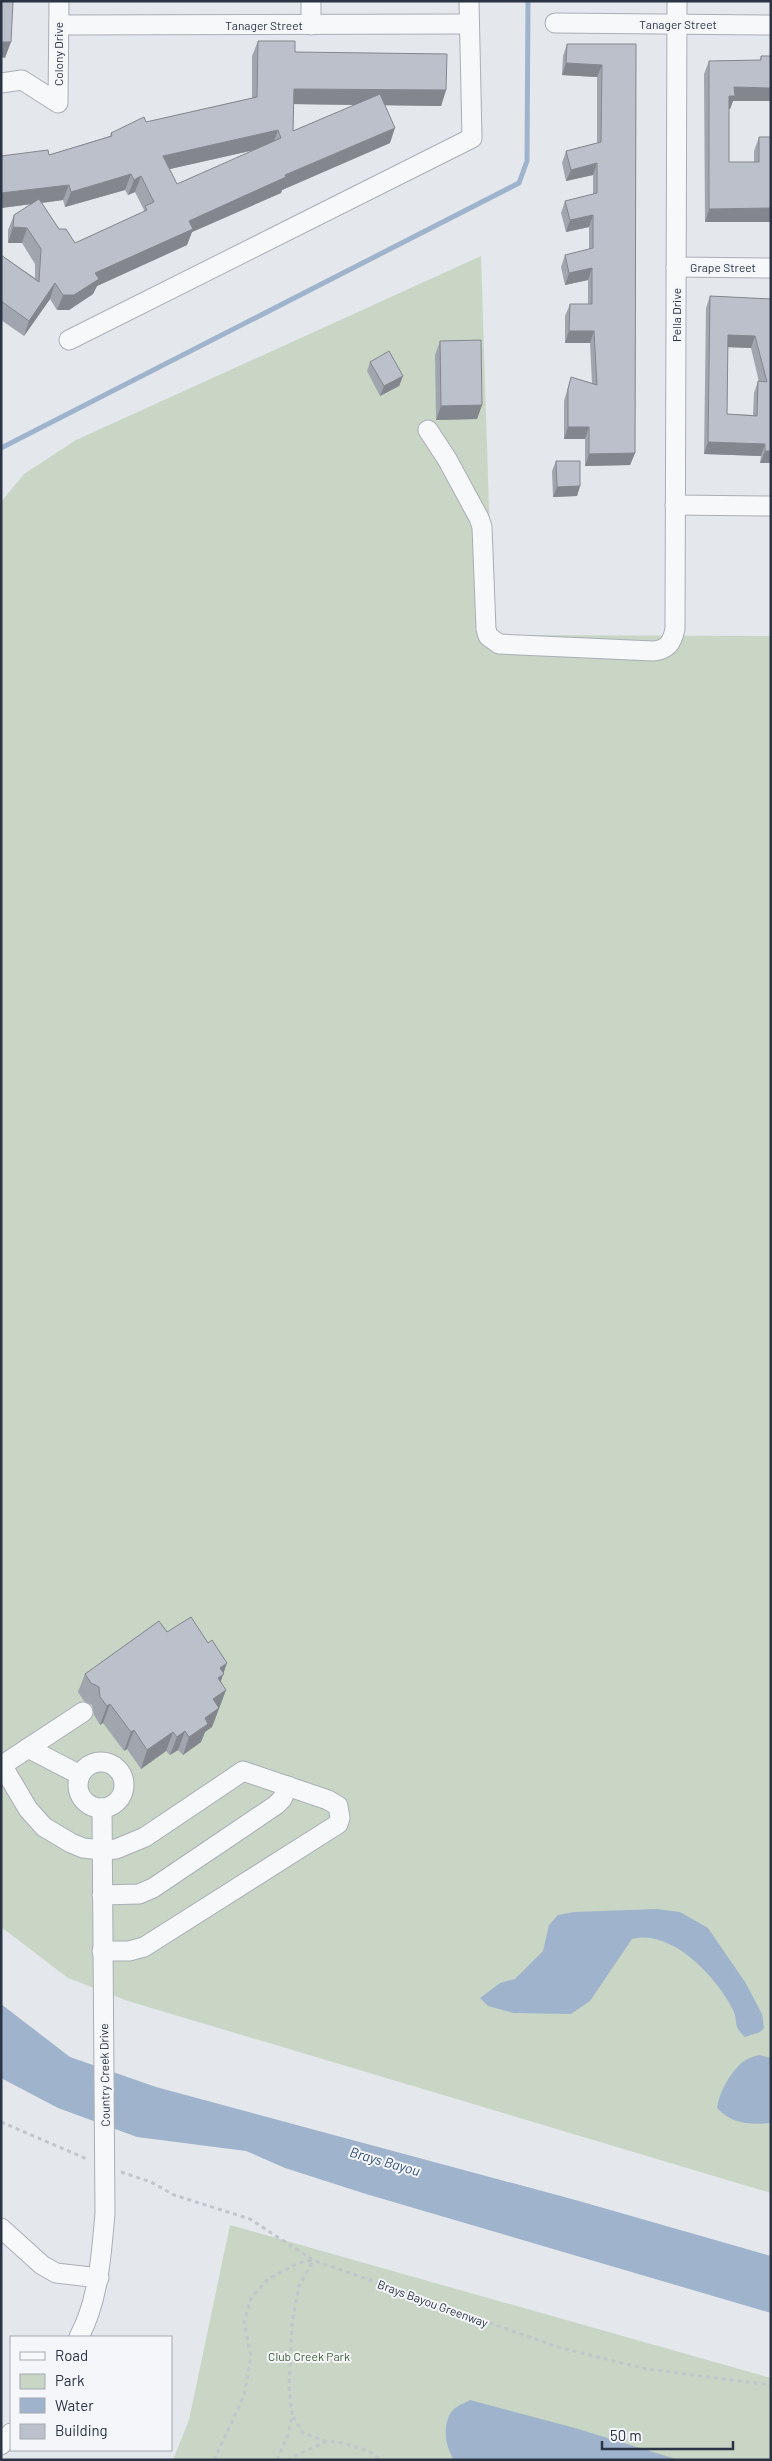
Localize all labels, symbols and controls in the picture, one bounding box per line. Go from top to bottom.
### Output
street label: Tanager Street [639,17,717,31]
street label: Tanager Street [225,18,303,32]
street label: Colony Drive [51,22,65,86]
street label: Grape Street [690,260,756,274]
street label: Pella Drive [669,288,683,342]
street label: Country Creek Drive [96,2023,112,2127]
water label: Brays Bayou [348,2143,422,2179]
street label: Brays Bayou Greenway [376,2277,491,2330]
legend [10,2336,172,2451]
text: Road [55,2346,88,2364]
park label: Club Creek Park [268,2349,350,2363]
text: Park [55,2371,85,2389]
text: Water [55,2396,94,2414]
scale bar [602,2418,733,2450]
text: Building [55,2421,108,2439]
text: 50 m [610,2426,642,2444]

